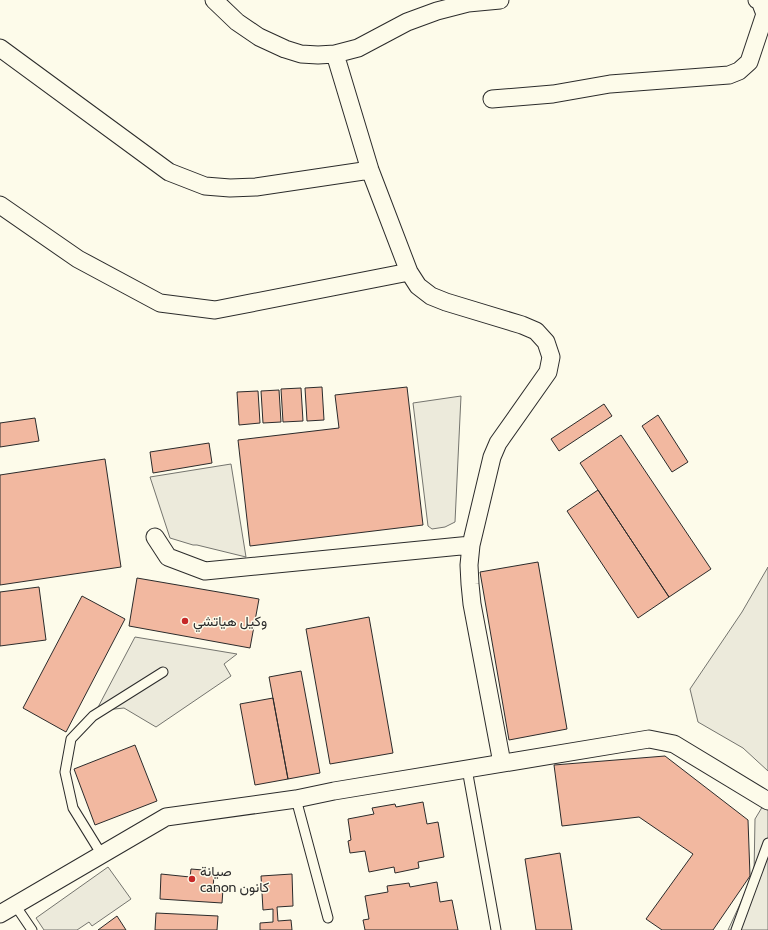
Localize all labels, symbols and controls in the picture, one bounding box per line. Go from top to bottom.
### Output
place label: وكيل هياتشي [193,612,267,633]
marker: وكيل هياتشي [180,616,190,626]
place label: صيانة canon كانون [200,862,269,896]
marker: صيانة canon كانون [187,874,197,884]

